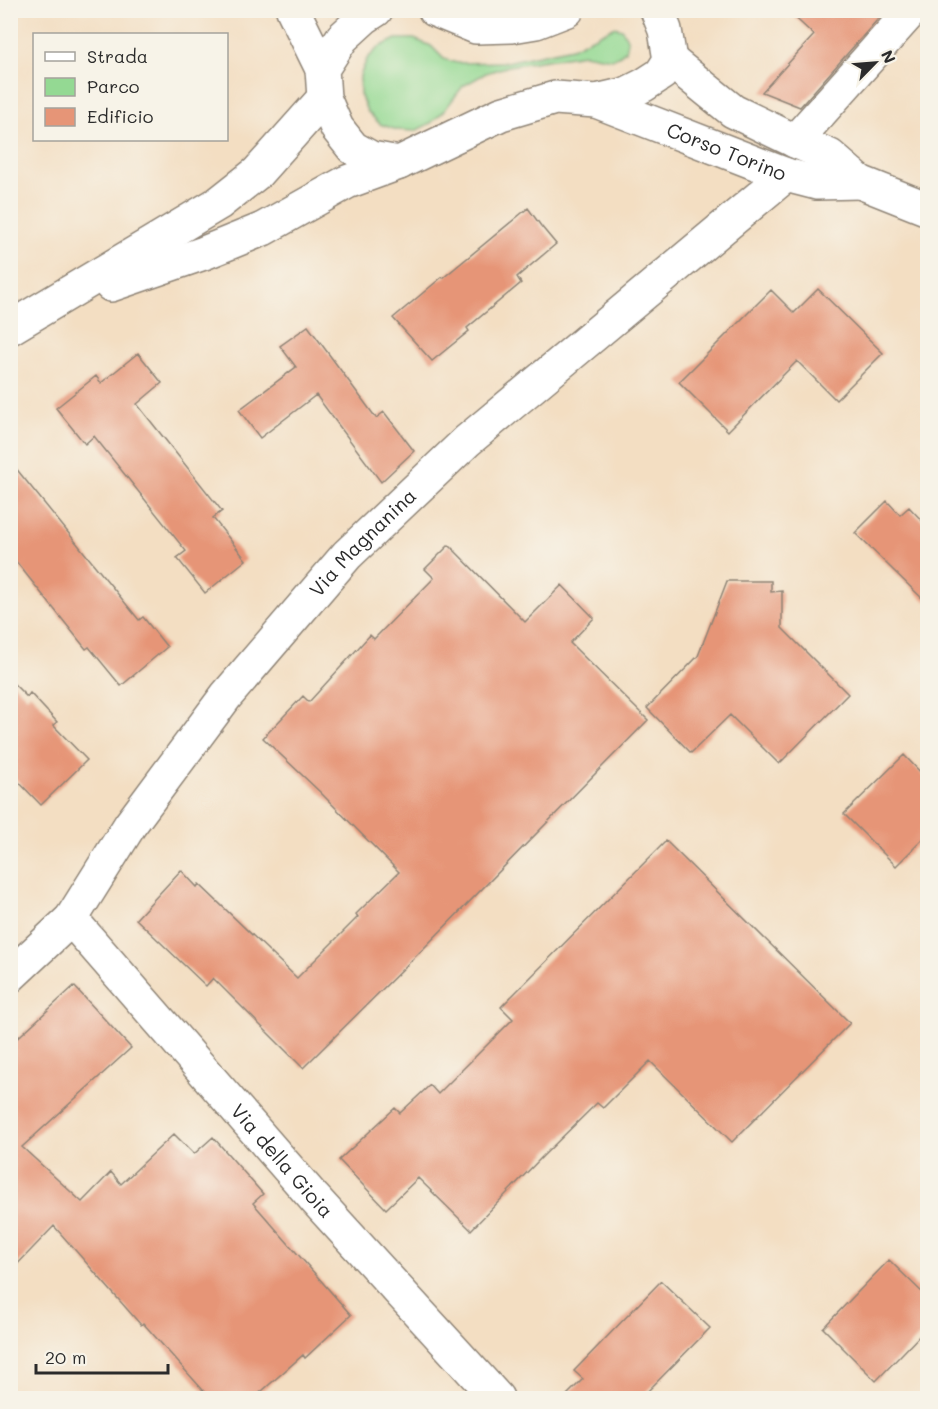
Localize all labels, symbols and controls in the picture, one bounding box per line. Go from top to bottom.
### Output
legend [33,33,228,141]
north arrow [845,33,905,93]
text: Strada [87,44,148,68]
text: N [877,47,901,66]
text: Parco [87,74,140,98]
text: Edificio [87,104,154,128]
street label: Corso Torino [663,116,791,186]
street label: Via Magnanina [303,482,421,602]
street label: Via della Gioia [226,1098,340,1223]
scale bar [36,1337,168,1375]
text: 20 m [45,1345,86,1369]

